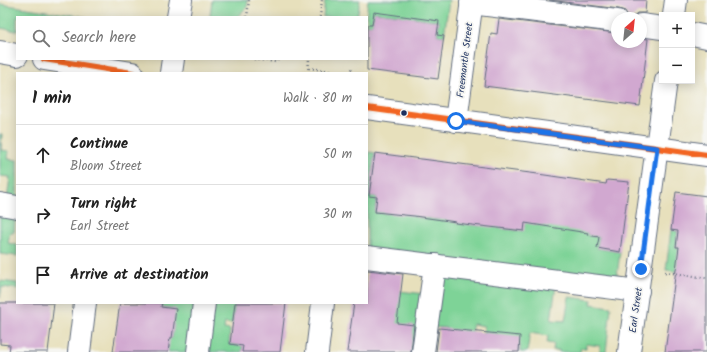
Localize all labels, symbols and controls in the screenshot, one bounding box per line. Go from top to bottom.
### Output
north arrow [611,12,647,48]
map controls [659,12,695,84]
button: + [659,12,695,48]
search box [16,16,368,60]
street label: Freemantle Street [452,21,478,99]
text: Search here [62,26,136,50]
icon: search [30,27,52,49]
button: − [659,48,695,84]
text: 1 min [32,85,71,112]
text: Walk · 80 m [283,88,352,109]
unlabelled marker [399,108,409,118]
route start [447,112,465,130]
text: Continue [70,132,128,156]
icon: ahead [32,144,54,166]
text: 50 m [323,144,352,165]
text: Bloom Street [70,156,142,177]
text: Turn right [70,192,137,216]
icon: right [32,204,54,226]
text: 30 m [323,204,352,225]
text: Earl Street [70,216,129,237]
route end [632,260,650,278]
text: Arrive at destination [70,263,209,287]
icon: arrive [32,264,54,286]
street label: Earl Street [625,286,647,334]

